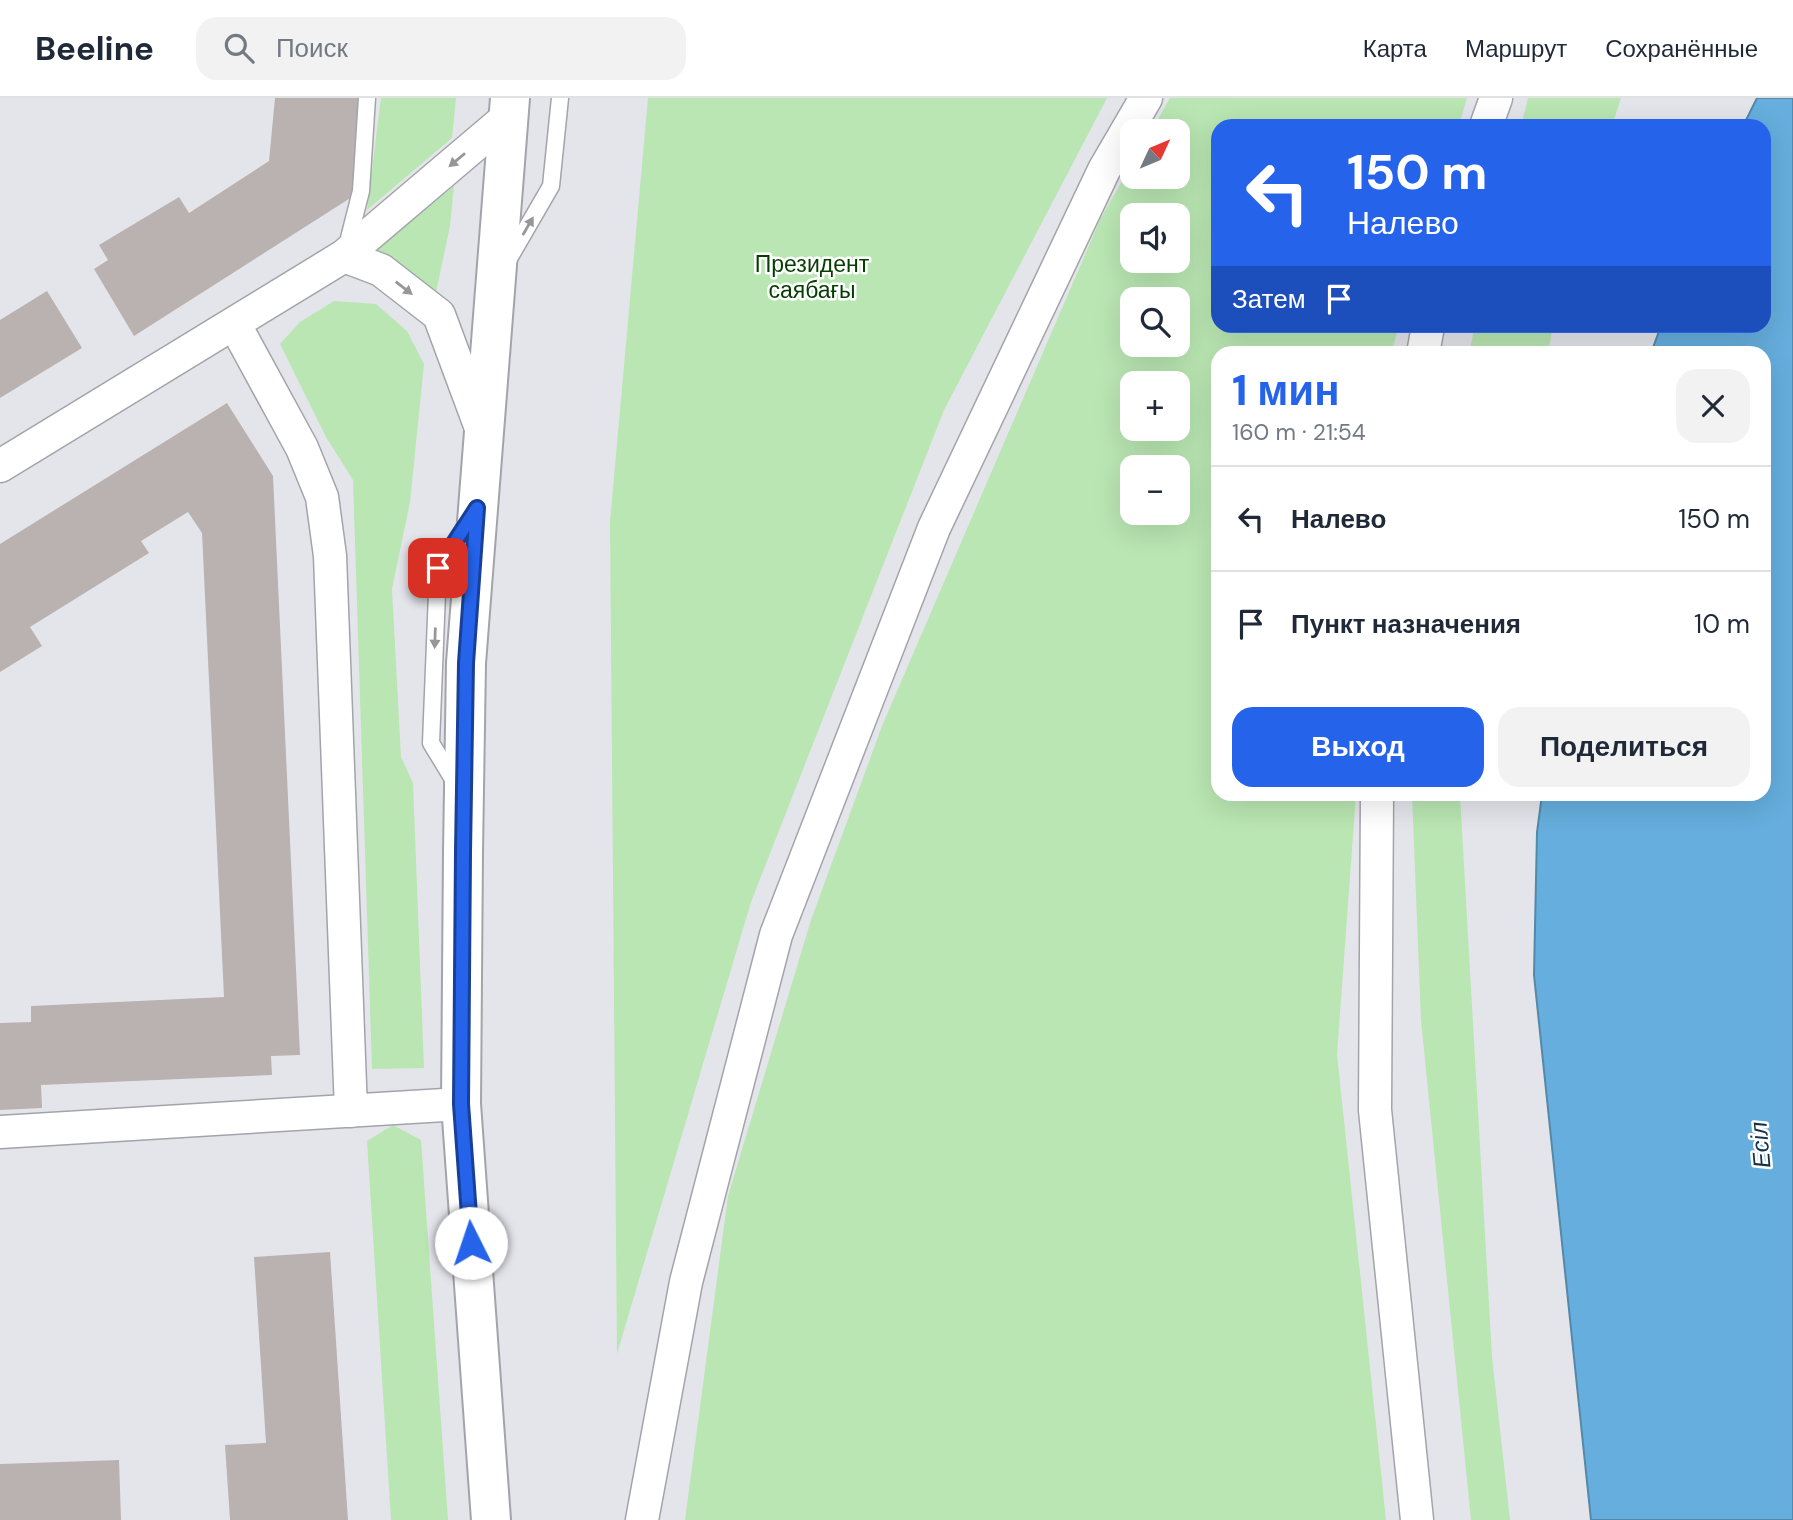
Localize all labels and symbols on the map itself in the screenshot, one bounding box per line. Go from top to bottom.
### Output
north arrow [1120,119,1190,189]
one-way arrow [448,152,466,168]
one-way arrow [522,217,534,236]
park label: Президент саябағы [755,249,870,305]
one-way arrow [395,280,413,294]
pin [408,538,468,598]
one-way arrow [430,627,441,649]
water label: Есіл [1742,1120,1777,1170]
position arrow [434,1206,508,1280]

